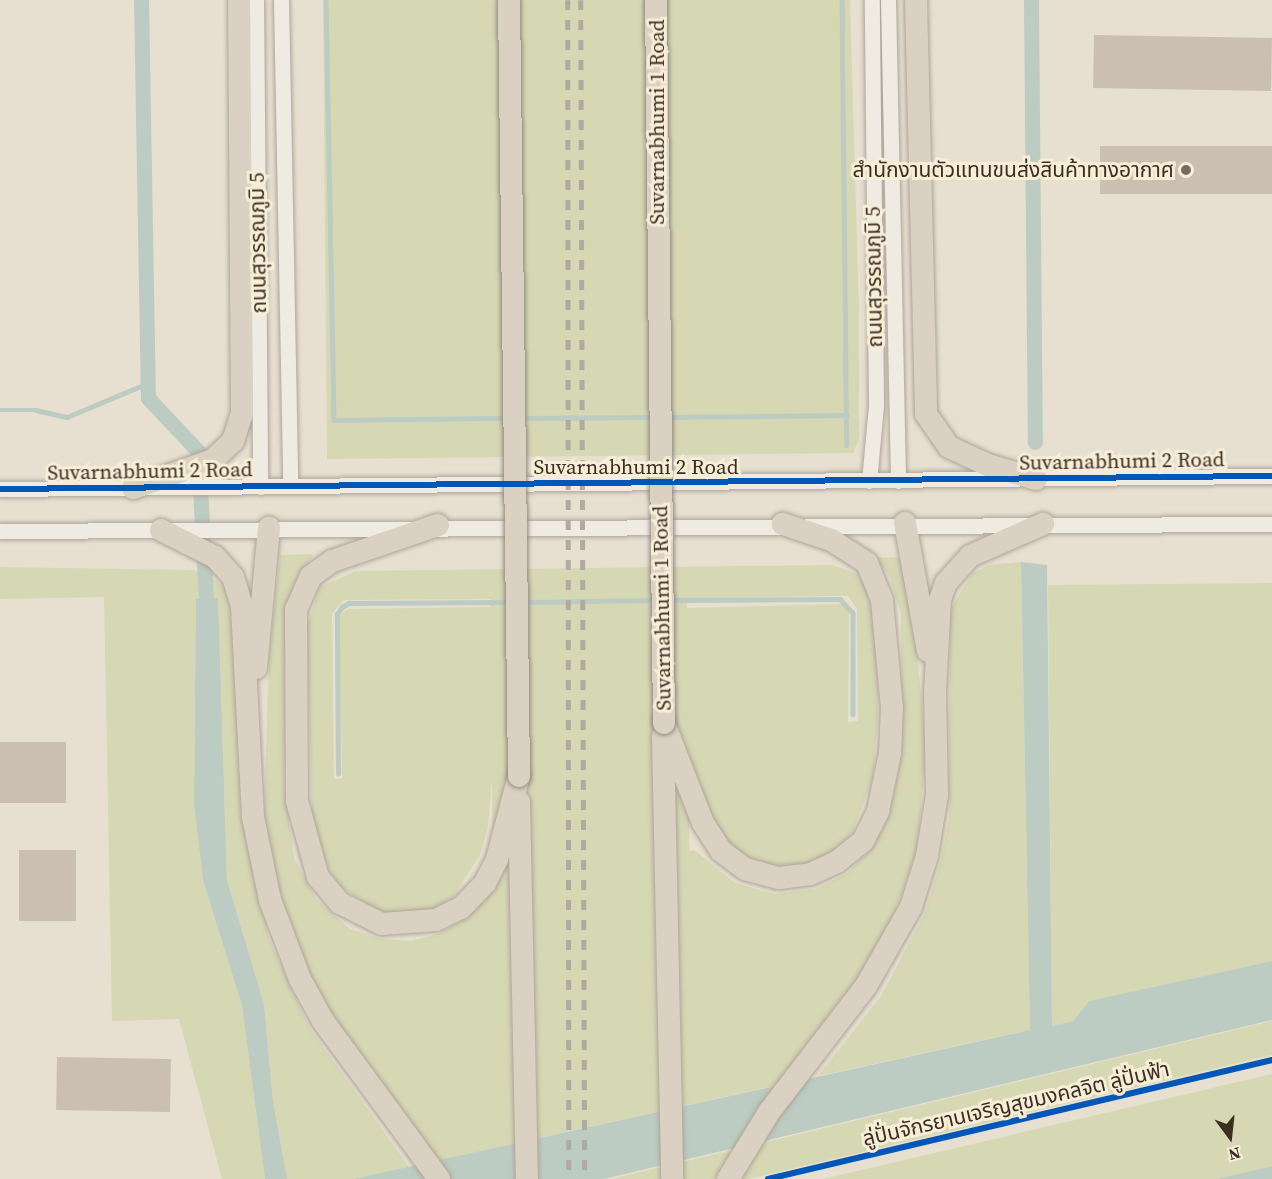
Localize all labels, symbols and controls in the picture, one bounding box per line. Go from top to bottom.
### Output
street label: Suvarnabhumi 1 Road [644,19,670,225]
place label: สำนักงานตัวแทนขนส่งสินค้าทางอากาศ [853,157,1174,183]
marker: สำนักงานตัวแทนขนส่งสินค้าทางอากาศ [1179,163,1193,177]
street label: ถนนสุวรรณภูมิ 5 [244,172,272,314]
street label: ถนนสุวรรณภูมิ 5 [860,206,888,348]
street label: Suvarnabhumi 2 Road [1019,447,1225,475]
street label: Suvarnabhumi 2 Road [533,454,739,480]
street label: Suvarnabhumi 2 Road [47,457,253,485]
street label: Suvarnabhumi 1 Road [648,505,676,711]
street label: ลู่ปั่นจักรยานเจริญสุขมงคลจิต ลู่ปั่นฟ้า [860,1056,1172,1152]
north arrow [1200,1107,1260,1167]
text: N [1226,1142,1243,1167]

